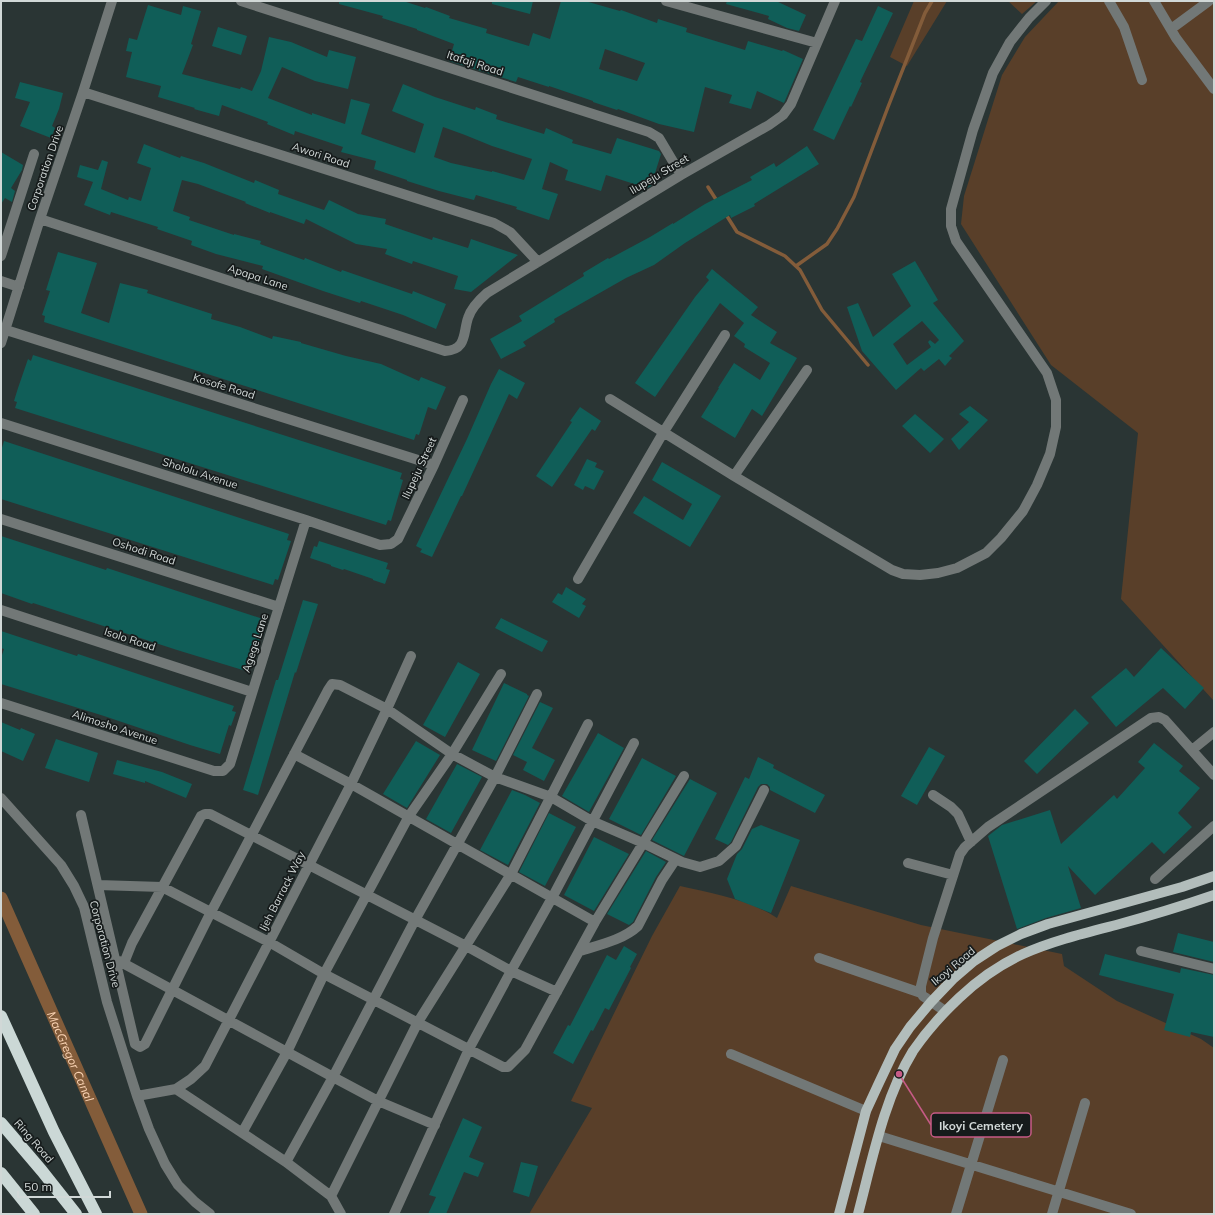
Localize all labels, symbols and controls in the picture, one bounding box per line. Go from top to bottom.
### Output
street label: Itafaji Road [445,47,505,79]
street label: Corporation Drive [24,123,66,213]
street label: Awori Road [290,139,352,171]
street label: Ilupeju Street [627,151,691,197]
street label: Apapa Lane [226,261,290,293]
street label: Kosofe Road [191,370,257,402]
street label: Ilupeju Street [399,435,439,501]
street label: Shololu Avenue [160,454,240,492]
street label: Oshodi Road [111,534,177,568]
street label: Agege Lane [239,612,271,674]
street label: Isolo Road [102,624,158,654]
street label: Alimosho Avenue [71,707,159,747]
street label: Ijeh Barrack Way [256,849,308,933]
street label: Corporation Drive [87,899,123,989]
street label: Ikoyi Road [928,944,978,988]
water label: MacGregor Canal [45,1009,98,1104]
callout: Ikoyi Cemetery [931,1113,1031,1137]
street label: Ring Road [11,1116,57,1166]
text: Ikoyi Cemetery [939,1118,1024,1133]
scale bar [18,1173,110,1199]
text: 50 m [24,1179,52,1194]

